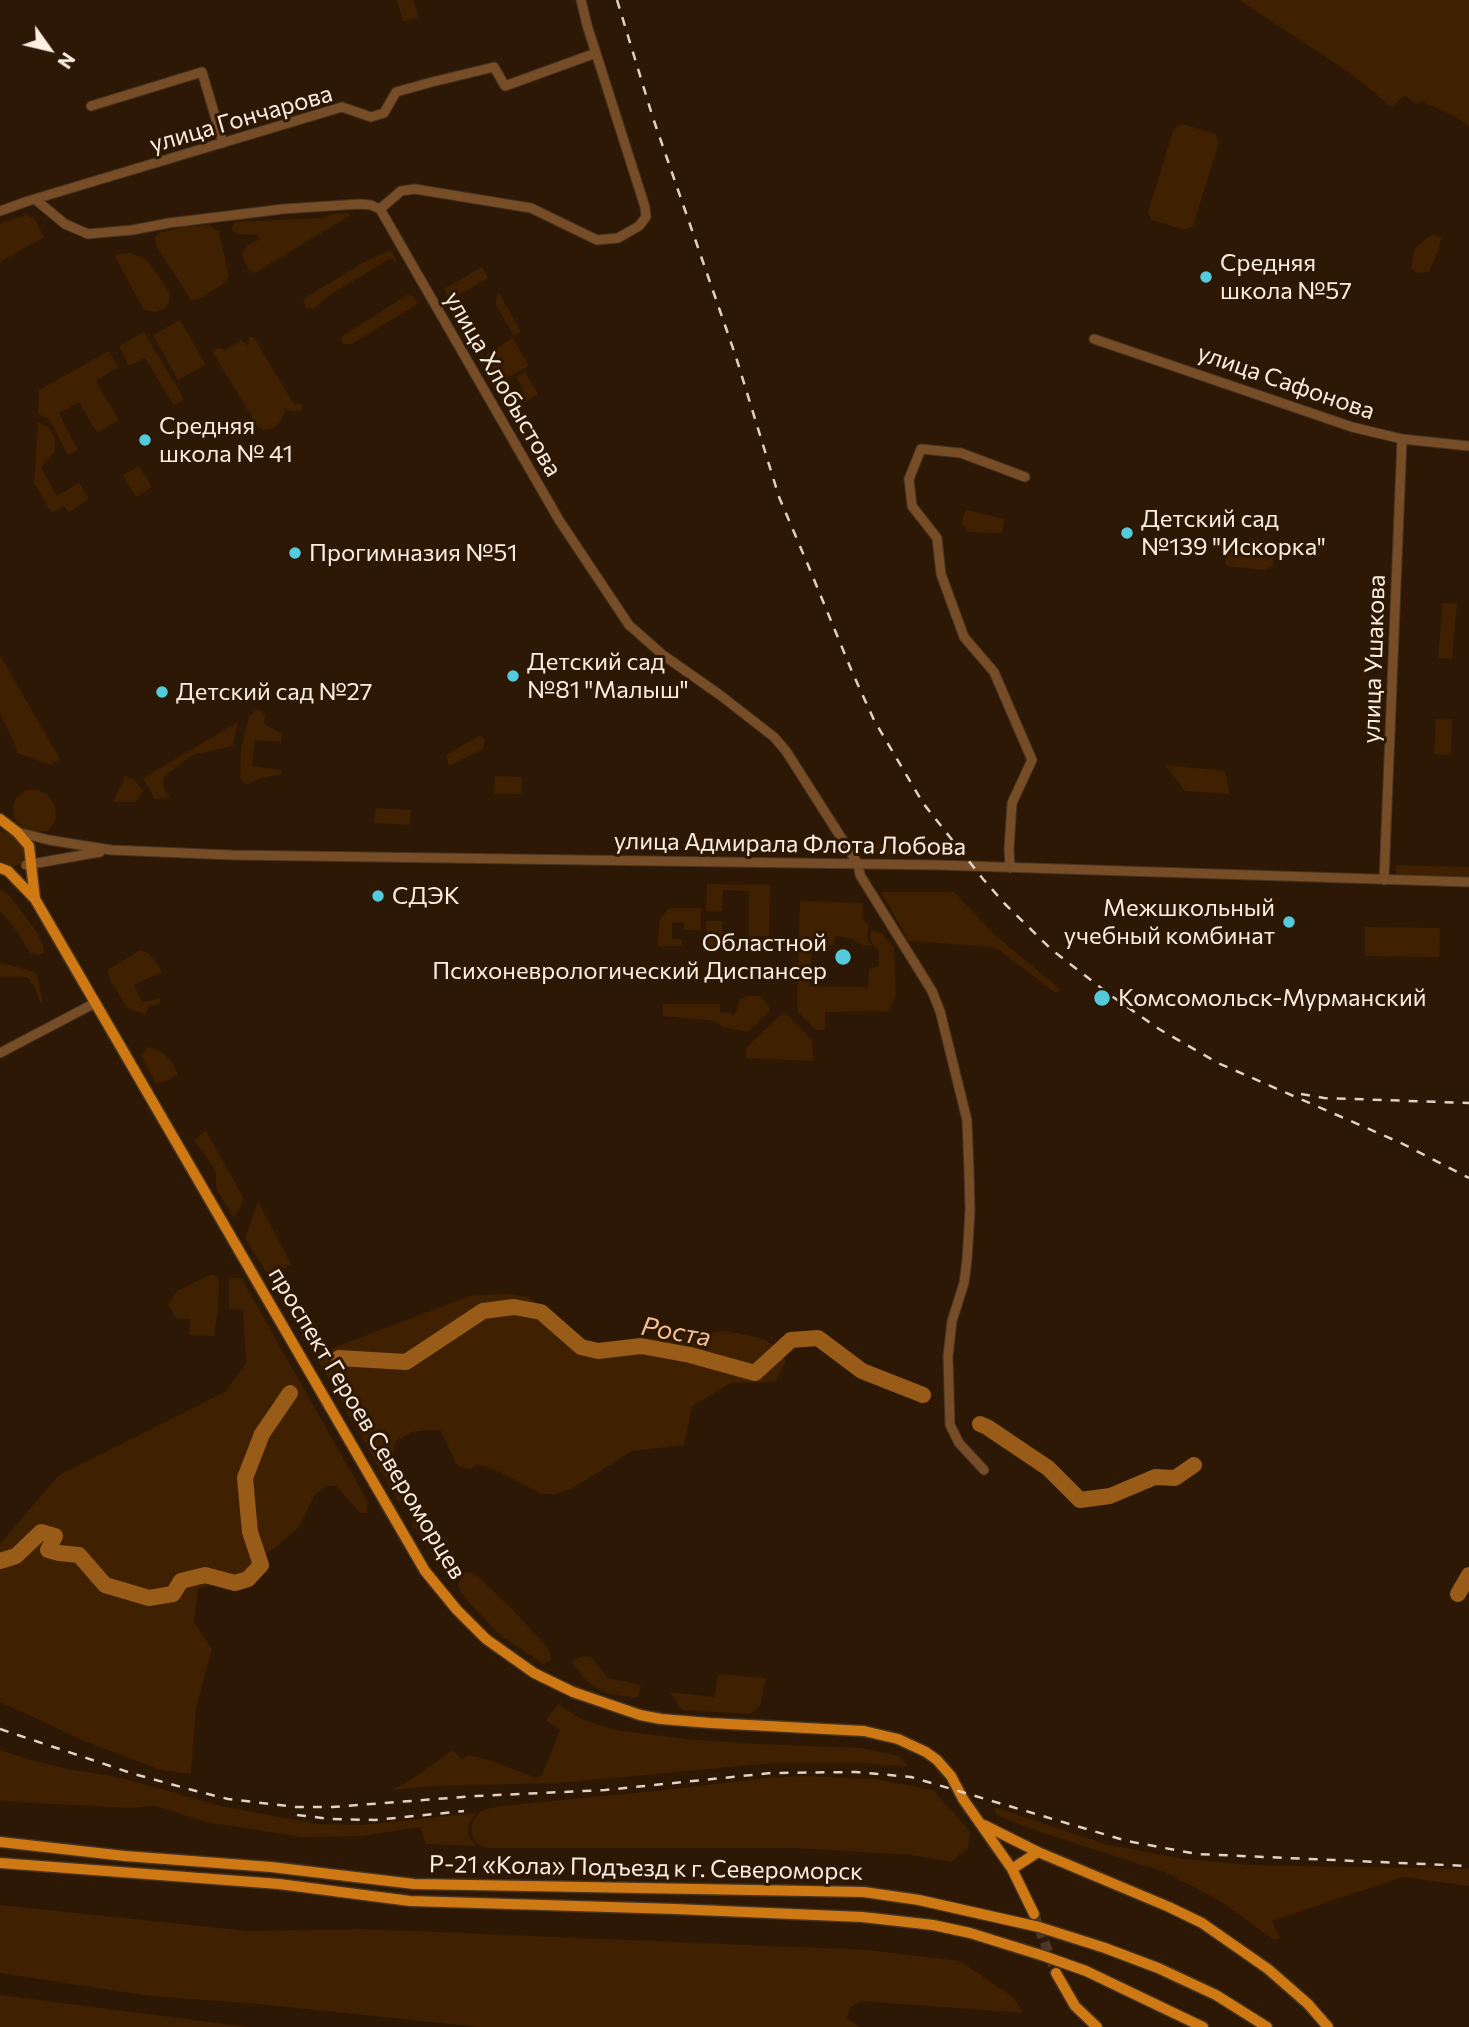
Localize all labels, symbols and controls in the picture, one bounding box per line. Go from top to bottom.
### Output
north arrow [14,14,84,84]
text: N [53,49,80,73]
street label: улица Гончарова [146,79,336,159]
place label: Средняя школа №57 [1220,249,1352,305]
marker: Средняя школа №57 [1198,269,1214,285]
street label: улица Хлобыстова [438,286,568,482]
street label: улица Сафонова [1194,338,1378,426]
place label: Средняя школа № 41 [159,412,293,468]
marker: Средняя школа № 41 [137,432,153,448]
place label: Детский сад №139 "Искорка" [1141,505,1326,561]
marker: Детский сад №139 "Искорка" [1119,525,1135,541]
place label: Прогимназия №51 [309,539,518,567]
marker: Прогимназия №51 [287,545,303,561]
street label: улица Ушакова [1357,574,1391,744]
place label: Детский сад №81 "Малыш" [527,648,689,704]
marker: Детский сад №81 "Малыш" [505,668,521,684]
place label: Детский сад №27 [176,678,372,706]
marker: Детский сад №27 [154,684,170,700]
street label: улица Адмирала Флота Лобова [614,827,966,861]
place label: СДЭК [392,882,460,910]
marker: СДЭК [370,888,386,904]
place label: Межшкольный учебный комбинат [1064,894,1275,950]
marker: Межшкольный учебный комбинат [1281,914,1297,930]
place label: Областной Психоневрологический Диспансер [432,929,827,985]
marker: Областной Психоневрологический Диспансер [833,947,853,967]
place label: Комсомольск-Мурманский [1118,984,1426,1012]
marker: Комсомольск-Мурманский [1092,988,1112,1008]
street label: проспект Героев Североморцев [262,1262,472,1584]
water label: Роста [639,1311,713,1353]
street label: Р-21 «Кола» Подъезд к г. Североморск [429,1850,863,1886]

